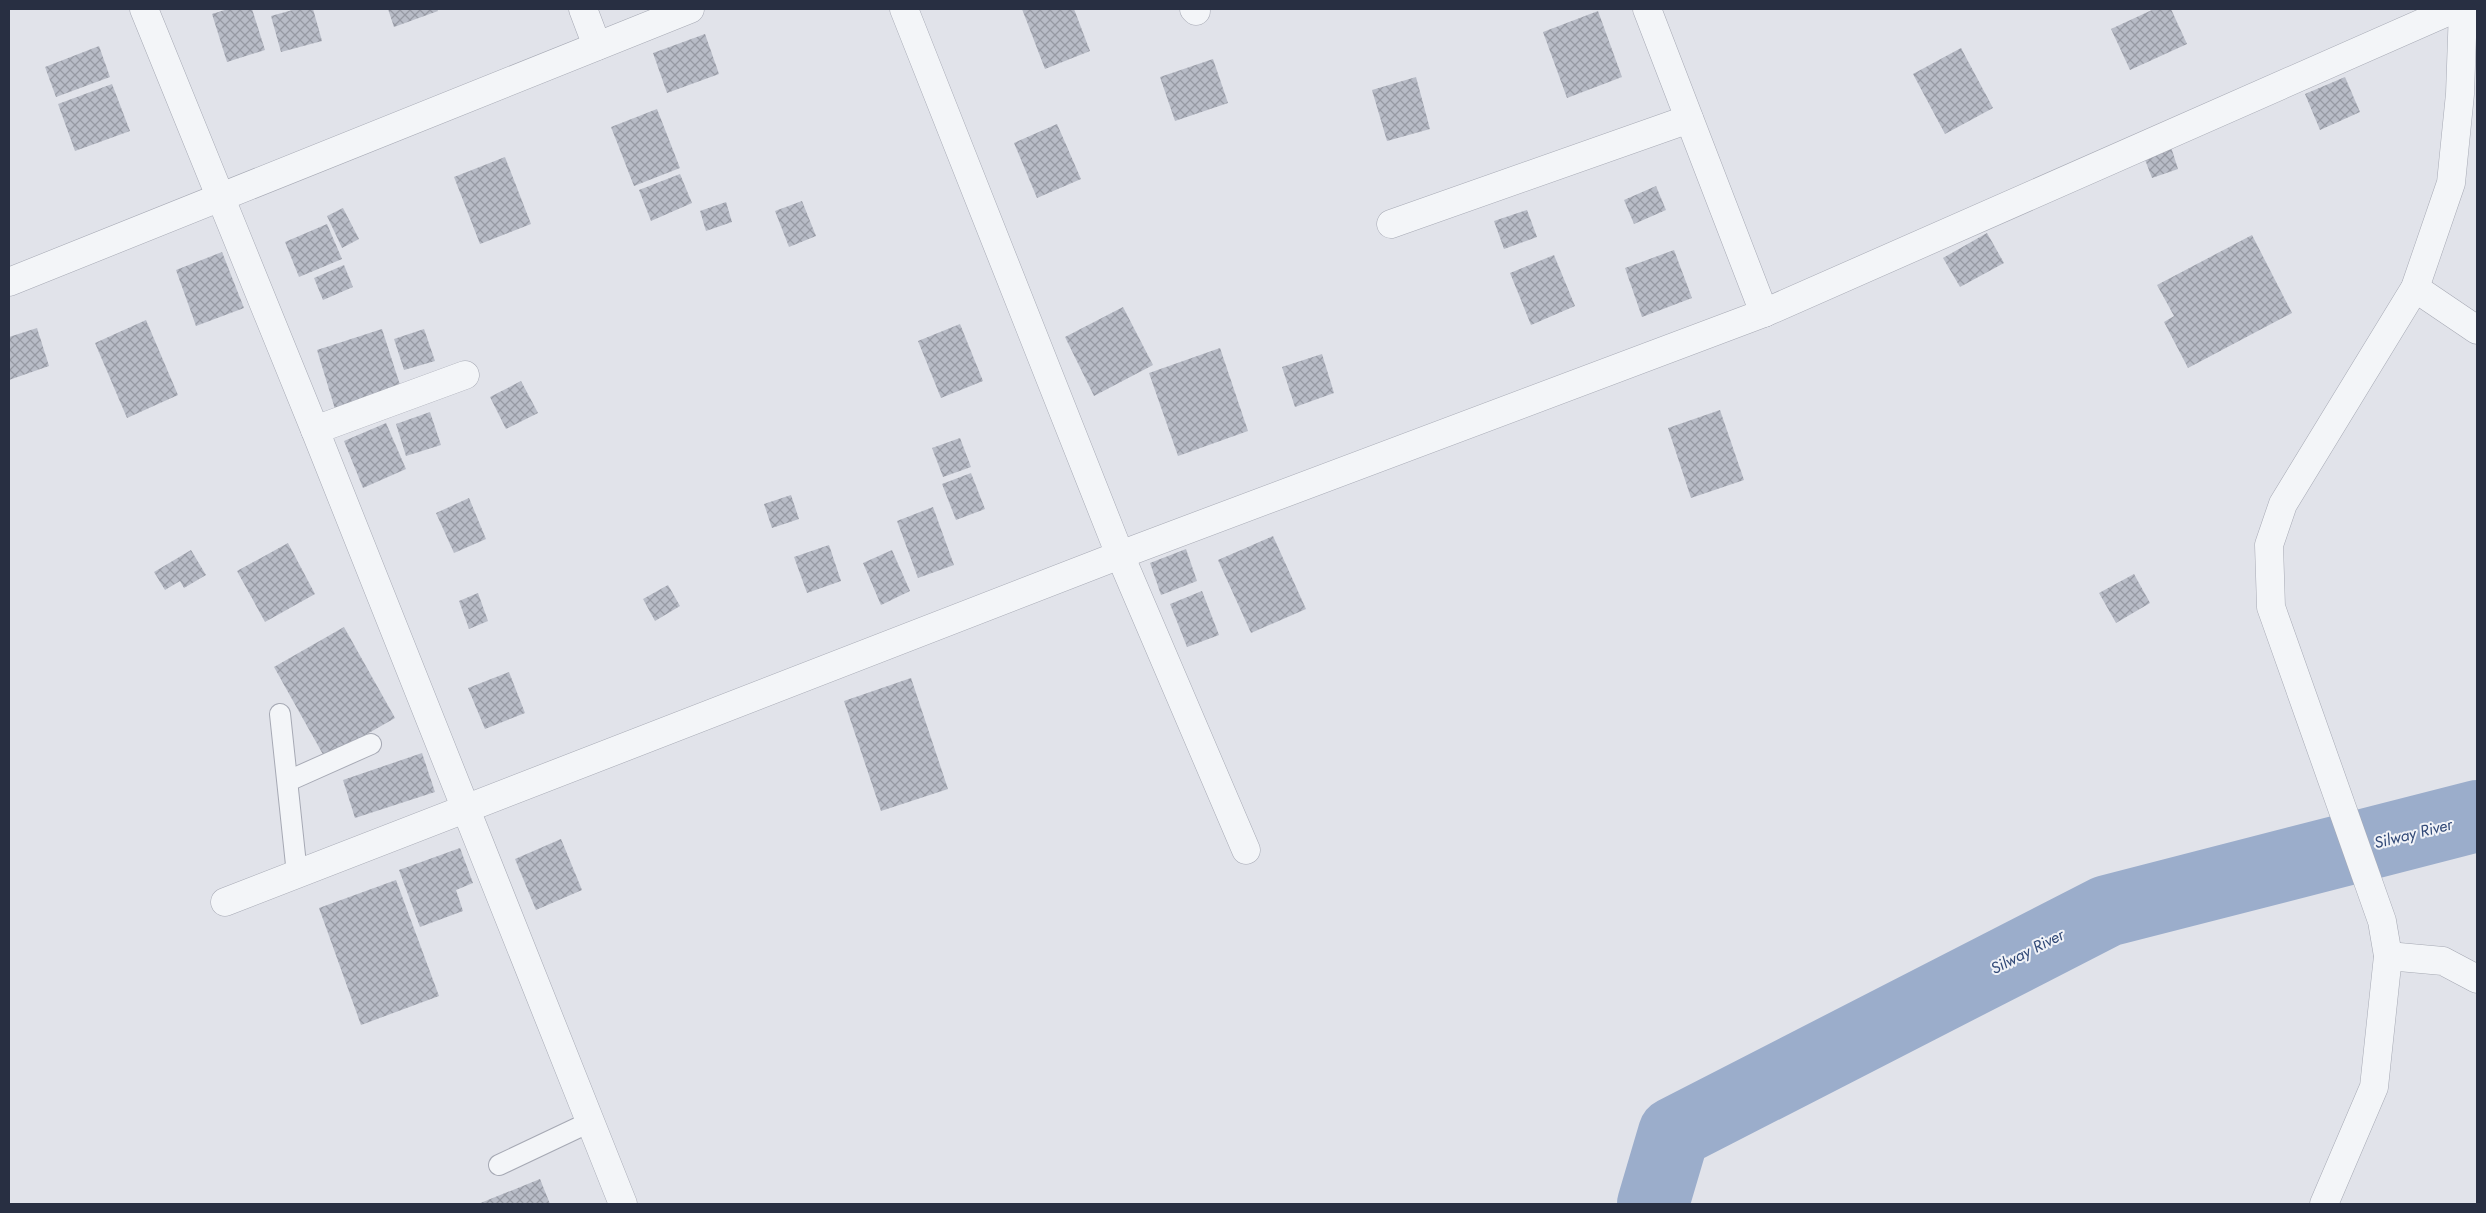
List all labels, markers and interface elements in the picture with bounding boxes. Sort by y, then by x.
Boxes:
water label: Silway River [2372,812,2456,854]
water label: Silway River [1986,922,2069,980]

